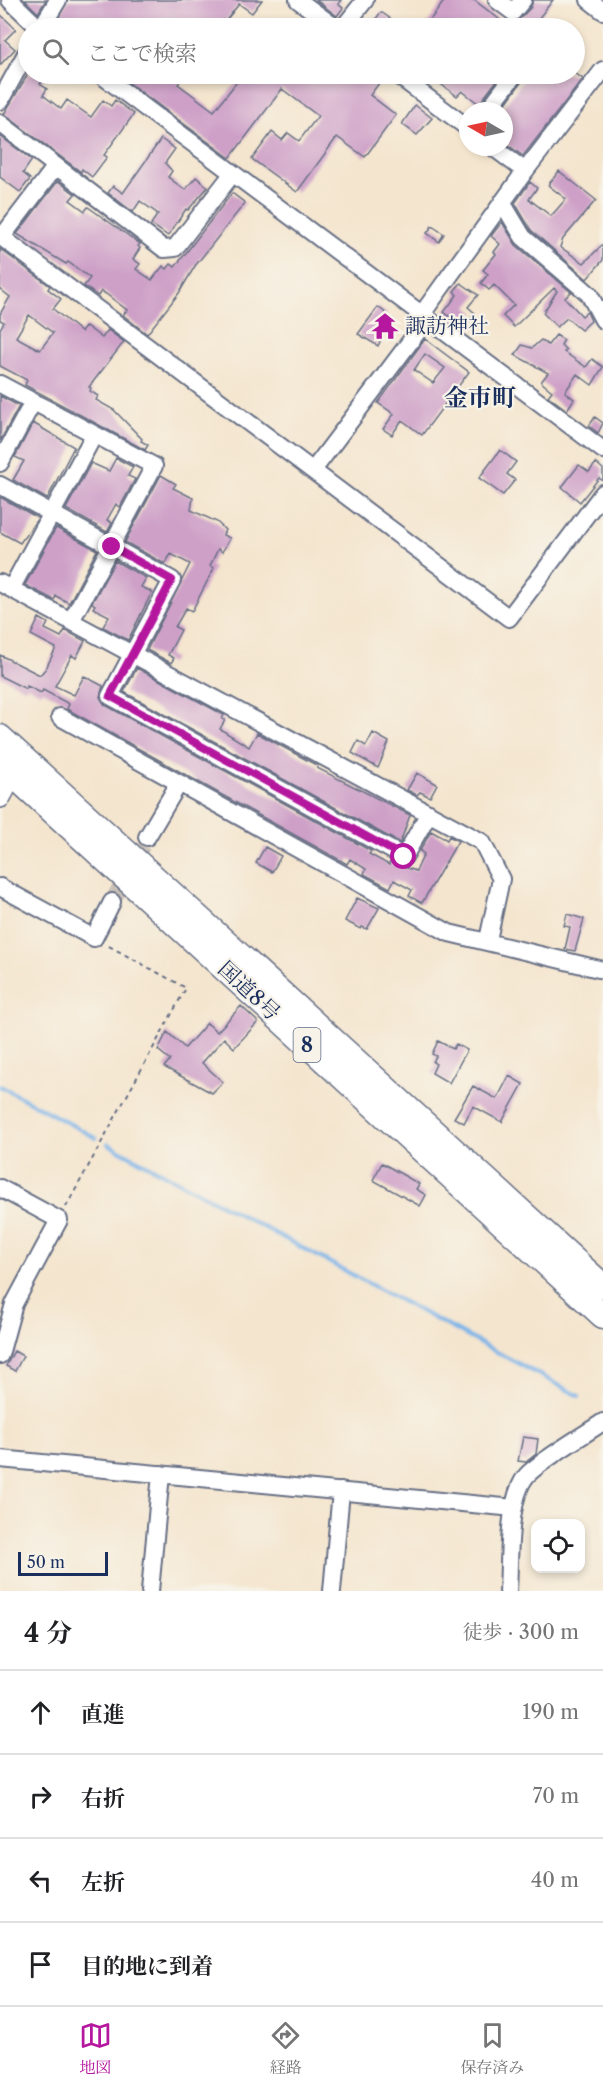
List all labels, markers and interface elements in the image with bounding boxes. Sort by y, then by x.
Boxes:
search box [18,18,585,84]
icon: search [39,35,72,68]
text: ここで検索 [87,40,197,67]
north arrow [459,102,513,156]
temple icon: 諏訪神社 [370,311,400,341]
place label: 諏訪神社 [405,313,489,338]
district label: 金市町 [444,383,516,412]
route end [98,533,124,559]
route start [390,843,416,869]
street label: 国道8号 [213,956,285,1026]
road number: 8 [294,1028,320,1062]
map controls [531,1519,585,1573]
button: locate [531,1519,585,1573]
scale bar [18,1549,108,1576]
text: 50 m [27,1552,65,1572]
text: 4 分 [24,1617,72,1649]
text: 徒歩 · 300 m [462,1620,579,1644]
icon: ahead [24,1696,57,1729]
text: 190 m [522,1700,579,1724]
text: 直進 [81,1701,125,1728]
icon: right [24,1780,57,1813]
text: 70 m [533,1784,579,1808]
text: 右折 [81,1785,125,1812]
icon: left [24,1864,57,1897]
text: 40 m [531,1868,579,1892]
text: 左折 [81,1869,125,1896]
icon: arrive [24,1948,57,1981]
text: 目的地に到着 [81,1953,213,1980]
tab: 地図 [79,2019,112,2078]
tab: 経路 [269,2019,302,2078]
tab: 保存済み [460,2019,524,2078]

